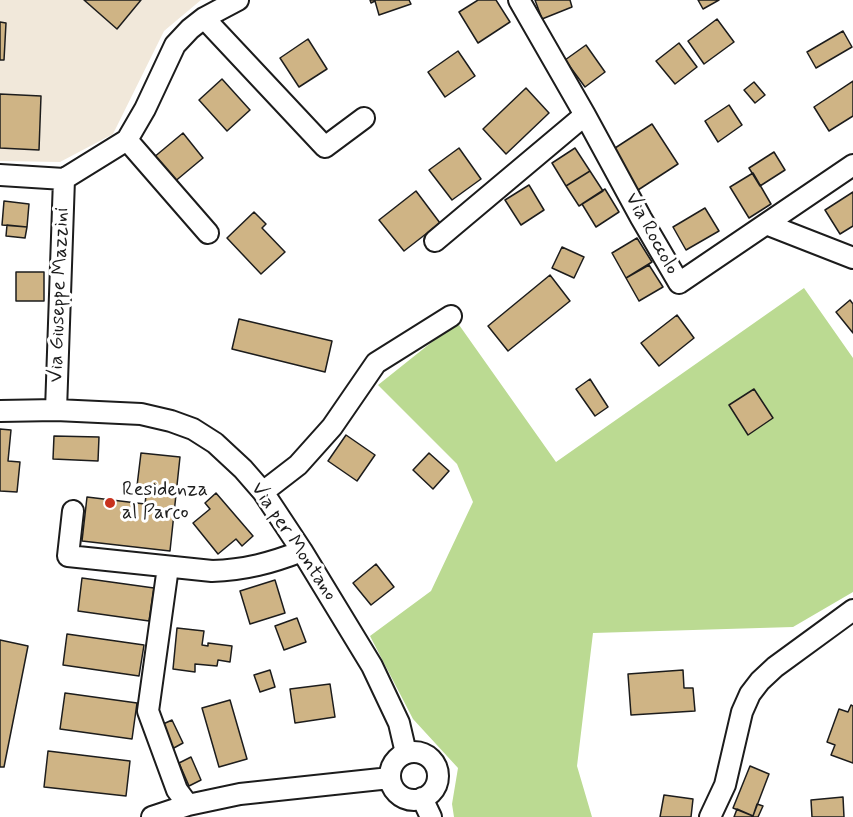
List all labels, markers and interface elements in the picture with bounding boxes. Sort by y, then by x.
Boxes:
street label: Via Roccolo [619,189,683,279]
street label: Via Giuseppe Mazzini [45,207,75,383]
street label: Via per Montano [245,478,341,606]
place label: Residenza al Parco [122,479,208,526]
marker: Residenza al Parco [103,496,117,510]

